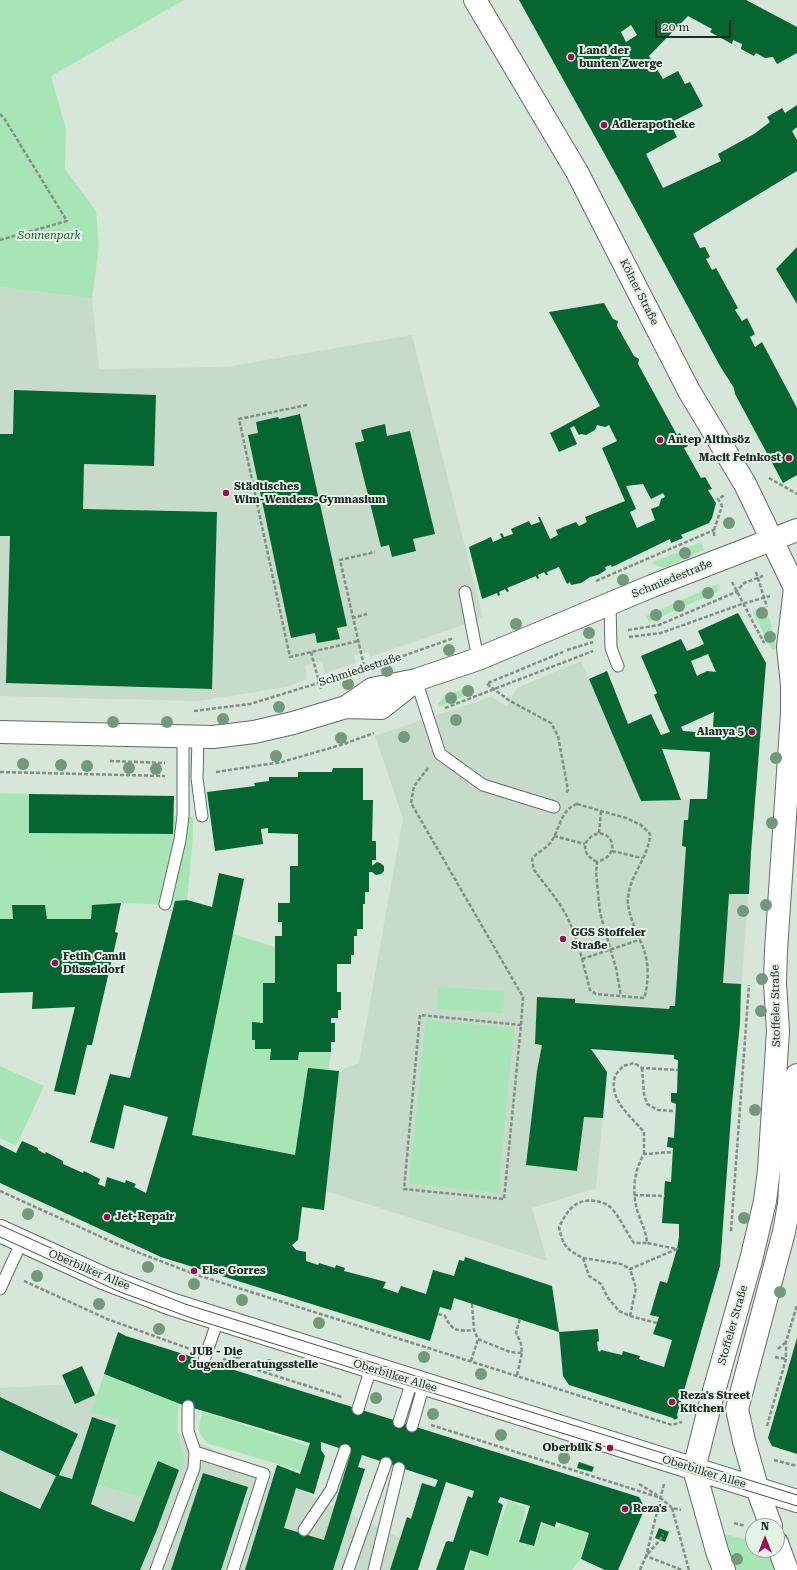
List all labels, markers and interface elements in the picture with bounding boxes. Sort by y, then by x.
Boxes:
scale bar [657,12,733,38]
text: 20 m [662,20,689,34]
place label: Land der bunten Zwerge [579,44,662,70]
marker: Land der bunten Zwerge [566,52,576,62]
place label: Adlerapotheke [612,118,695,132]
marker: Adlerapotheke [599,120,609,130]
park label: Sonnenpark [18,229,80,243]
street label: Kölner Straße [617,257,661,327]
place label: Antep Altinsöz [668,433,750,447]
marker: Antep Altinsöz [655,435,665,445]
place label: Macit Feinkost [699,451,781,465]
marker: Macit Feinkost [784,453,794,463]
place label: Städtisches Wim-Wenders-Gymnasium [234,480,386,506]
marker: Städtisches Wim-Wenders-Gymnasium [221,488,231,498]
street label: Schmiedestraße [630,557,714,601]
street label: Schmiedestraße [317,650,403,690]
place label: Alanya 5 [697,725,744,739]
marker: Alanya 5 [747,727,757,737]
place label: GGS Stoffeler Straße [571,926,646,952]
marker: GGS Stoffeler Straße [558,934,568,944]
place label: Fetih Camii Düsseldorf [63,950,126,976]
marker: Fetih Camii Düsseldorf [50,958,60,968]
street label: Stoffeler Straße [769,965,783,1047]
place label: Jet-Repair [115,1210,174,1224]
marker: Jet-Repair [102,1212,112,1222]
street label: Oberbilker Allee [46,1247,132,1293]
place label: Else Gorres [202,1264,266,1278]
marker: Else Gorres [189,1266,199,1276]
street label: Stoffeler Straße [715,1284,751,1366]
place label: JUB - Die Jugendberatungsstelle [190,1345,318,1371]
marker: JUB - Die Jugendberatungsstelle [177,1353,187,1363]
street label: Oberbilker Allee [351,1357,439,1395]
place label: Reza's Street Kitchen [680,1389,750,1415]
marker: Reza's Street Kitchen [667,1397,677,1407]
place label: Oberbilk S [542,1441,602,1455]
marker: Oberbilk S [605,1443,615,1453]
street label: Oberbilker Allee [660,1453,748,1491]
place label: Reza's [633,1502,667,1516]
marker: Reza's [620,1504,630,1514]
north arrow [745,1518,785,1558]
text: N [761,1520,769,1533]

